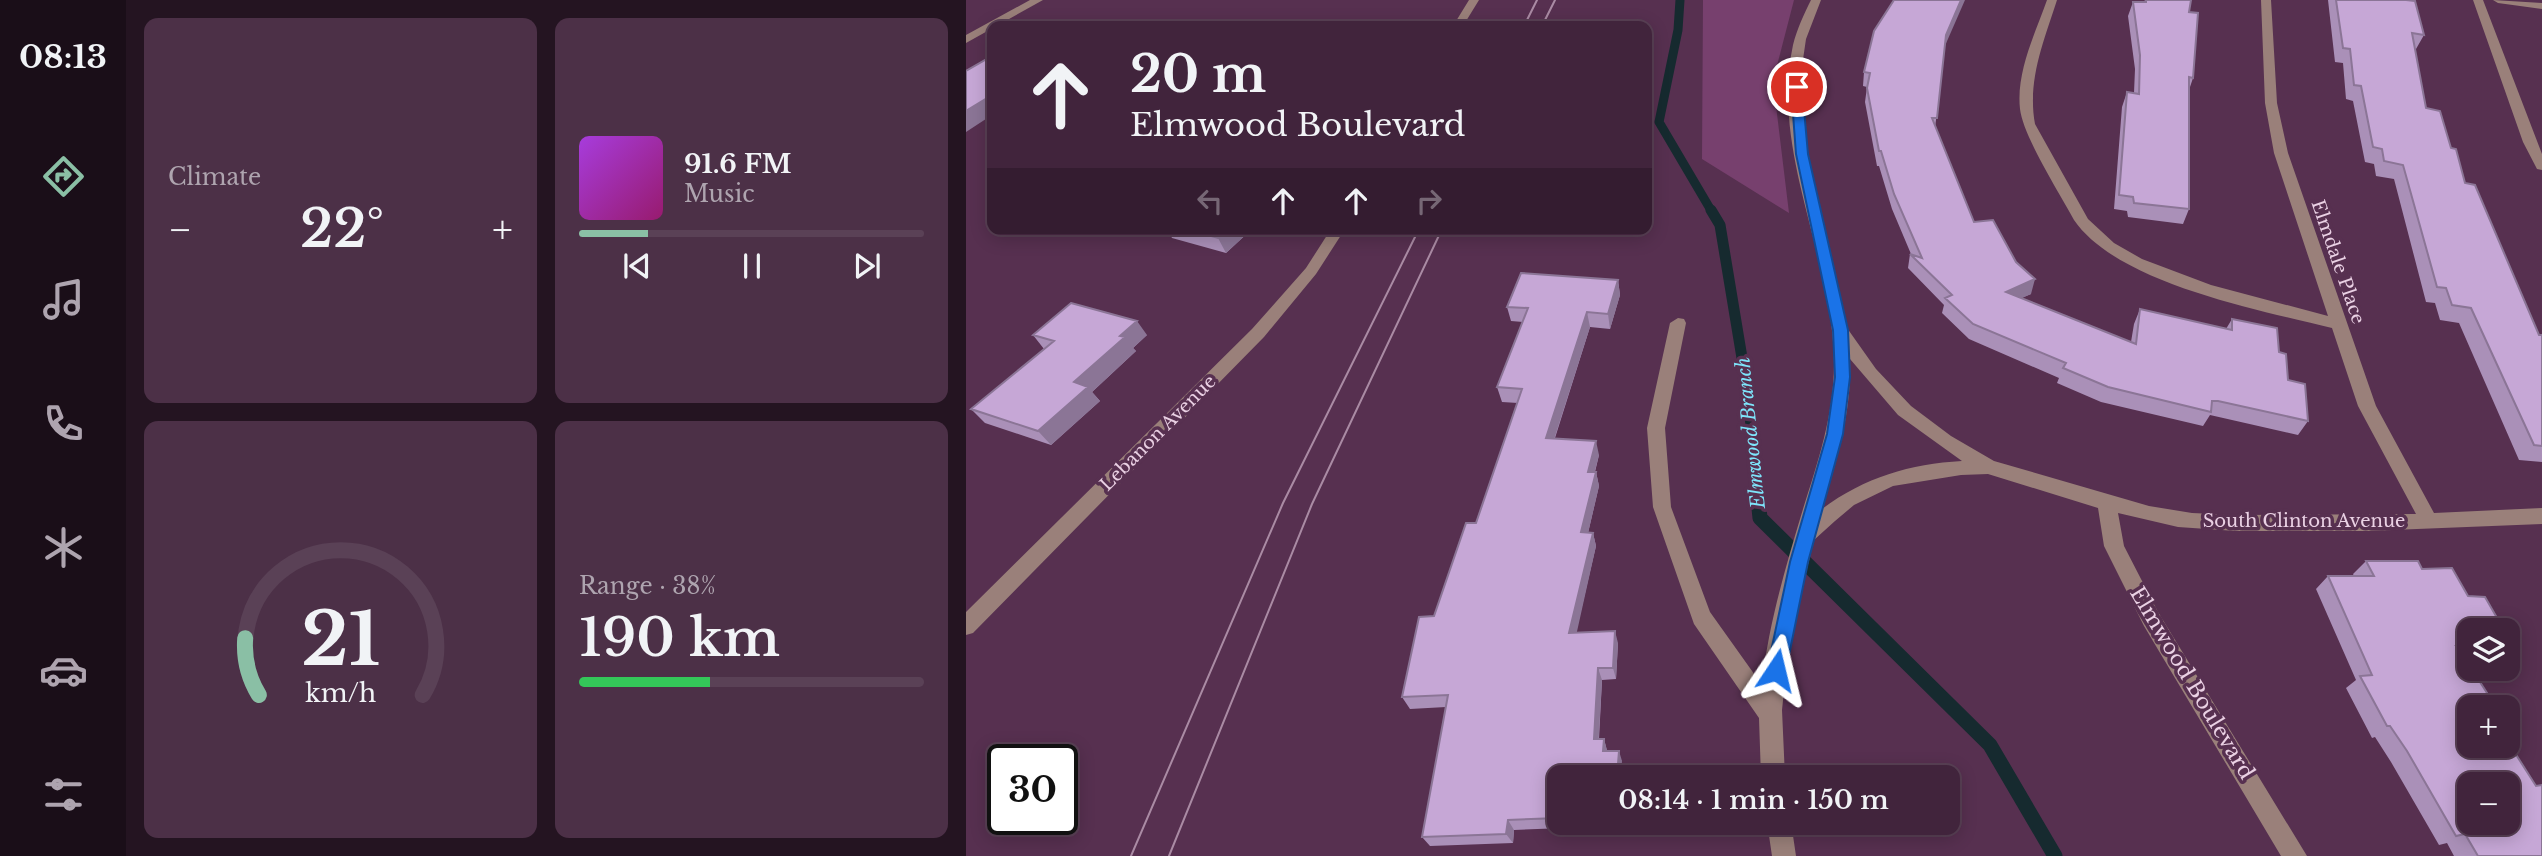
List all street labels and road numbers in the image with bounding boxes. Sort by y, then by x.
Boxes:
street label: Elmdale Place [2306,197,2370,327]
street label: Lebanon Avenue [1096,371,1220,495]
street label: South Clinton Avenue [2203,510,2405,532]
street label: Elmwood Boulevard [2124,582,2260,784]

